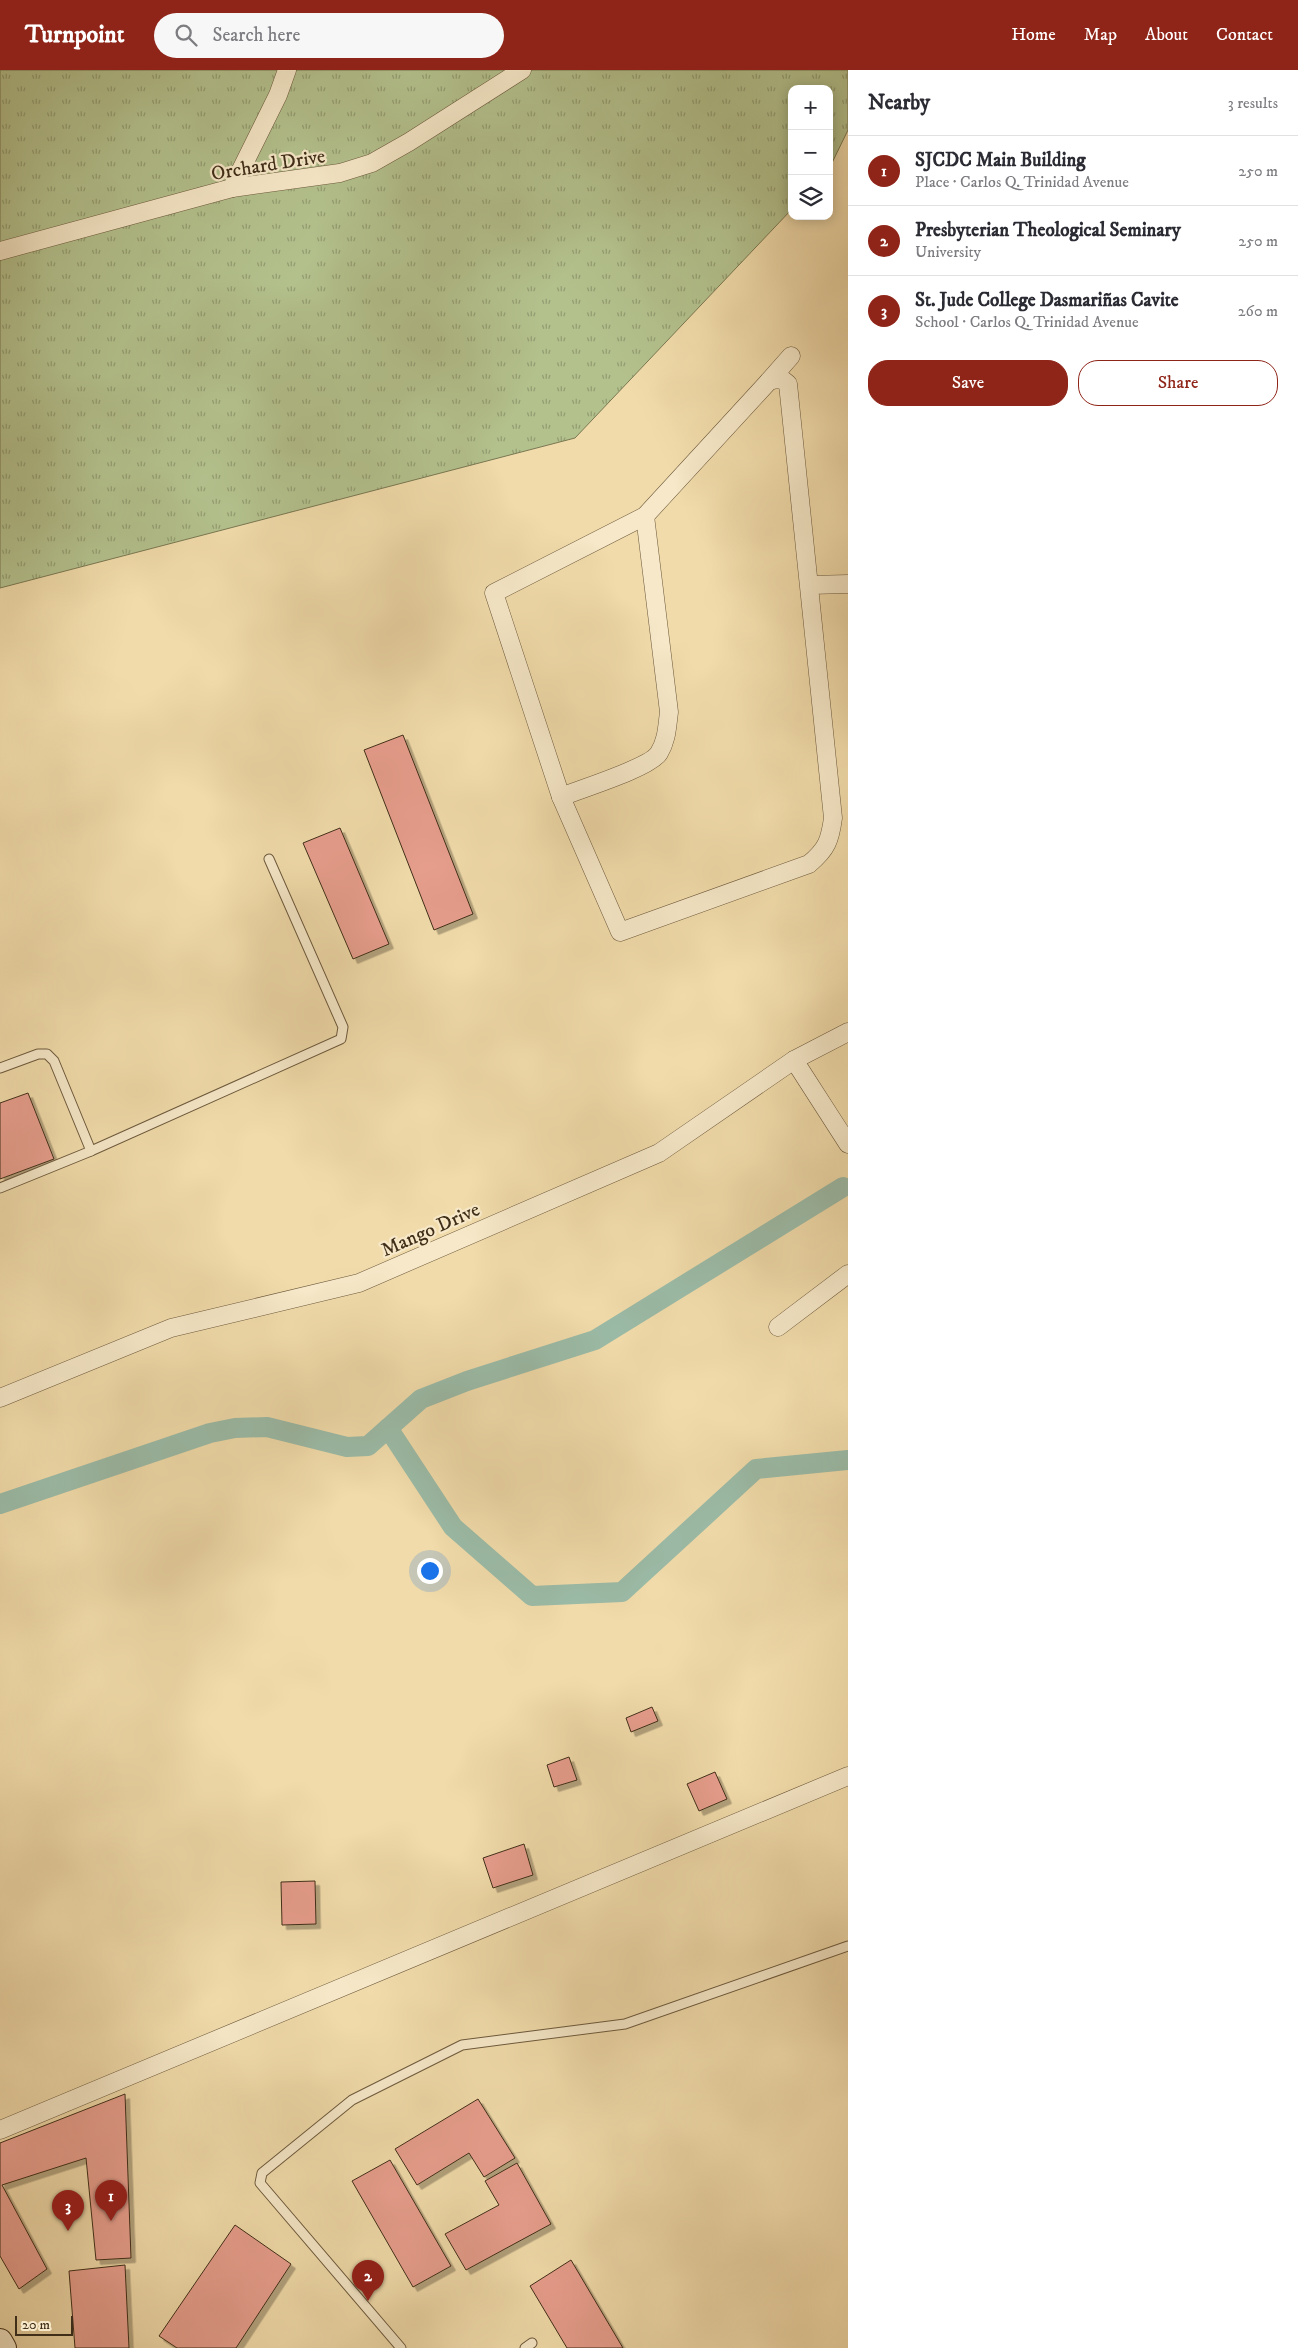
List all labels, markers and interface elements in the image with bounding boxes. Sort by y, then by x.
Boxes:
search box [154,13,504,58]
text: Turnpoint [25,20,124,50]
icon: search [172,21,200,49]
text: Search here [212,24,300,47]
text: Home [1011,24,1056,46]
text: Map [1084,24,1117,46]
text: About [1145,24,1188,46]
text: Contact [1216,24,1273,46]
map controls [788,85,833,220]
button: + [788,85,833,130]
text: Nearby [868,90,930,116]
text: 3 results [1228,93,1278,113]
button: − [788,130,833,175]
street label: Orchard Drive [209,144,327,187]
text: SJCDC Main Building [915,149,1086,172]
text: 1 [881,161,887,181]
text: 250 m [1238,161,1278,181]
text: Place · Carlos Q. Trinidad Avenue [915,172,1129,192]
button: layers [788,175,833,220]
text: Presbyterian Theological Seminary [915,219,1181,242]
text: 2 [880,231,888,251]
text: 250 m [1238,231,1278,251]
text: University [915,242,981,262]
text: St. Jude College Dasmariñas Cavite [915,289,1179,312]
text: 3 [881,301,887,321]
text: 260 m [1238,301,1278,321]
text: School · Carlos Q. Trinidad Avenue [915,312,1139,332]
button: Save [868,360,1068,406]
button: Share [1078,360,1278,406]
street label: Mango Drive [377,1197,484,1263]
your location [417,1558,443,1584]
pin: 1 [95,2180,127,2221]
pin: 3 [52,2190,84,2231]
pin: 2 [352,2260,384,2301]
scale bar [15,2313,72,2336]
text: 20 m [22,2316,50,2334]

